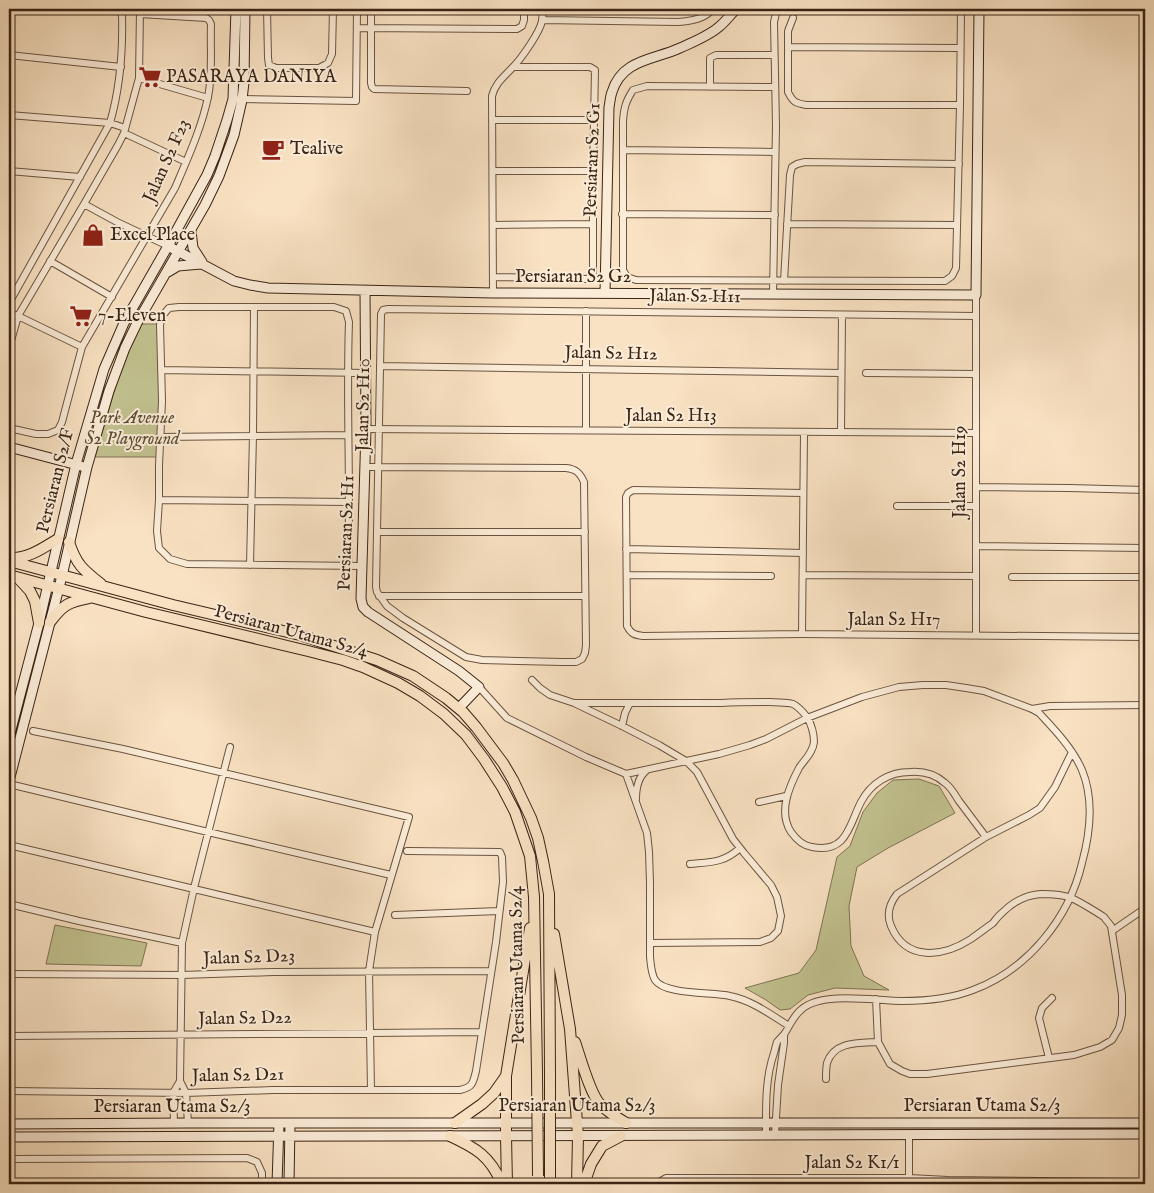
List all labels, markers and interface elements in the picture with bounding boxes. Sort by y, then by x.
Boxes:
supermarket icon: PASARAYA DANIYA [137,64,163,90]
place label: PASARAYA DANIYA [166,66,337,89]
street label: Persiaran S2 G1 [580,102,606,218]
street label: Jalan S2 F23 [138,116,196,208]
cafe icon: Tealive [260,136,286,162]
place label: Tealive [290,138,343,161]
shop icon: Excel Place [80,222,106,248]
place label: Excel Place [110,224,195,247]
street label: Persiaran S2 G2 [515,266,631,289]
street label: Jalan S2 H11 [647,285,741,309]
supermarket icon: 7-Eleven [68,303,94,329]
place label: 7-Eleven [98,305,167,328]
street label: Jalan S2 H12 [562,342,658,366]
street label: Jalan S2 H10 [352,358,376,454]
street label: Jalan S2 H13 [623,405,717,428]
park label: Park Avenue S2 Playground [84,407,181,451]
street label: Persiaran S2/F [32,426,80,536]
street label: Jalan S2 H19 [949,426,972,520]
street label: Persiaran S2 H1 [333,475,361,591]
street label: Persiaran Utama S2/4 [212,600,371,664]
street label: Jalan S2 H17 [845,609,941,632]
street label: Persiaran Utama S2/4 [505,886,531,1044]
street label: Jalan S2 D23 [201,945,295,971]
street label: Jalan S2 D22 [196,1007,292,1031]
street label: Jalan S2 D21 [190,1064,284,1088]
street label: Persiaran Utama S2/3 [499,1095,655,1118]
street label: Persiaran Utama S2/3 [904,1095,1060,1118]
street label: Persiaran Utama S2/3 [94,1096,250,1119]
street label: Jalan S2 K1/1 [802,1152,900,1175]

